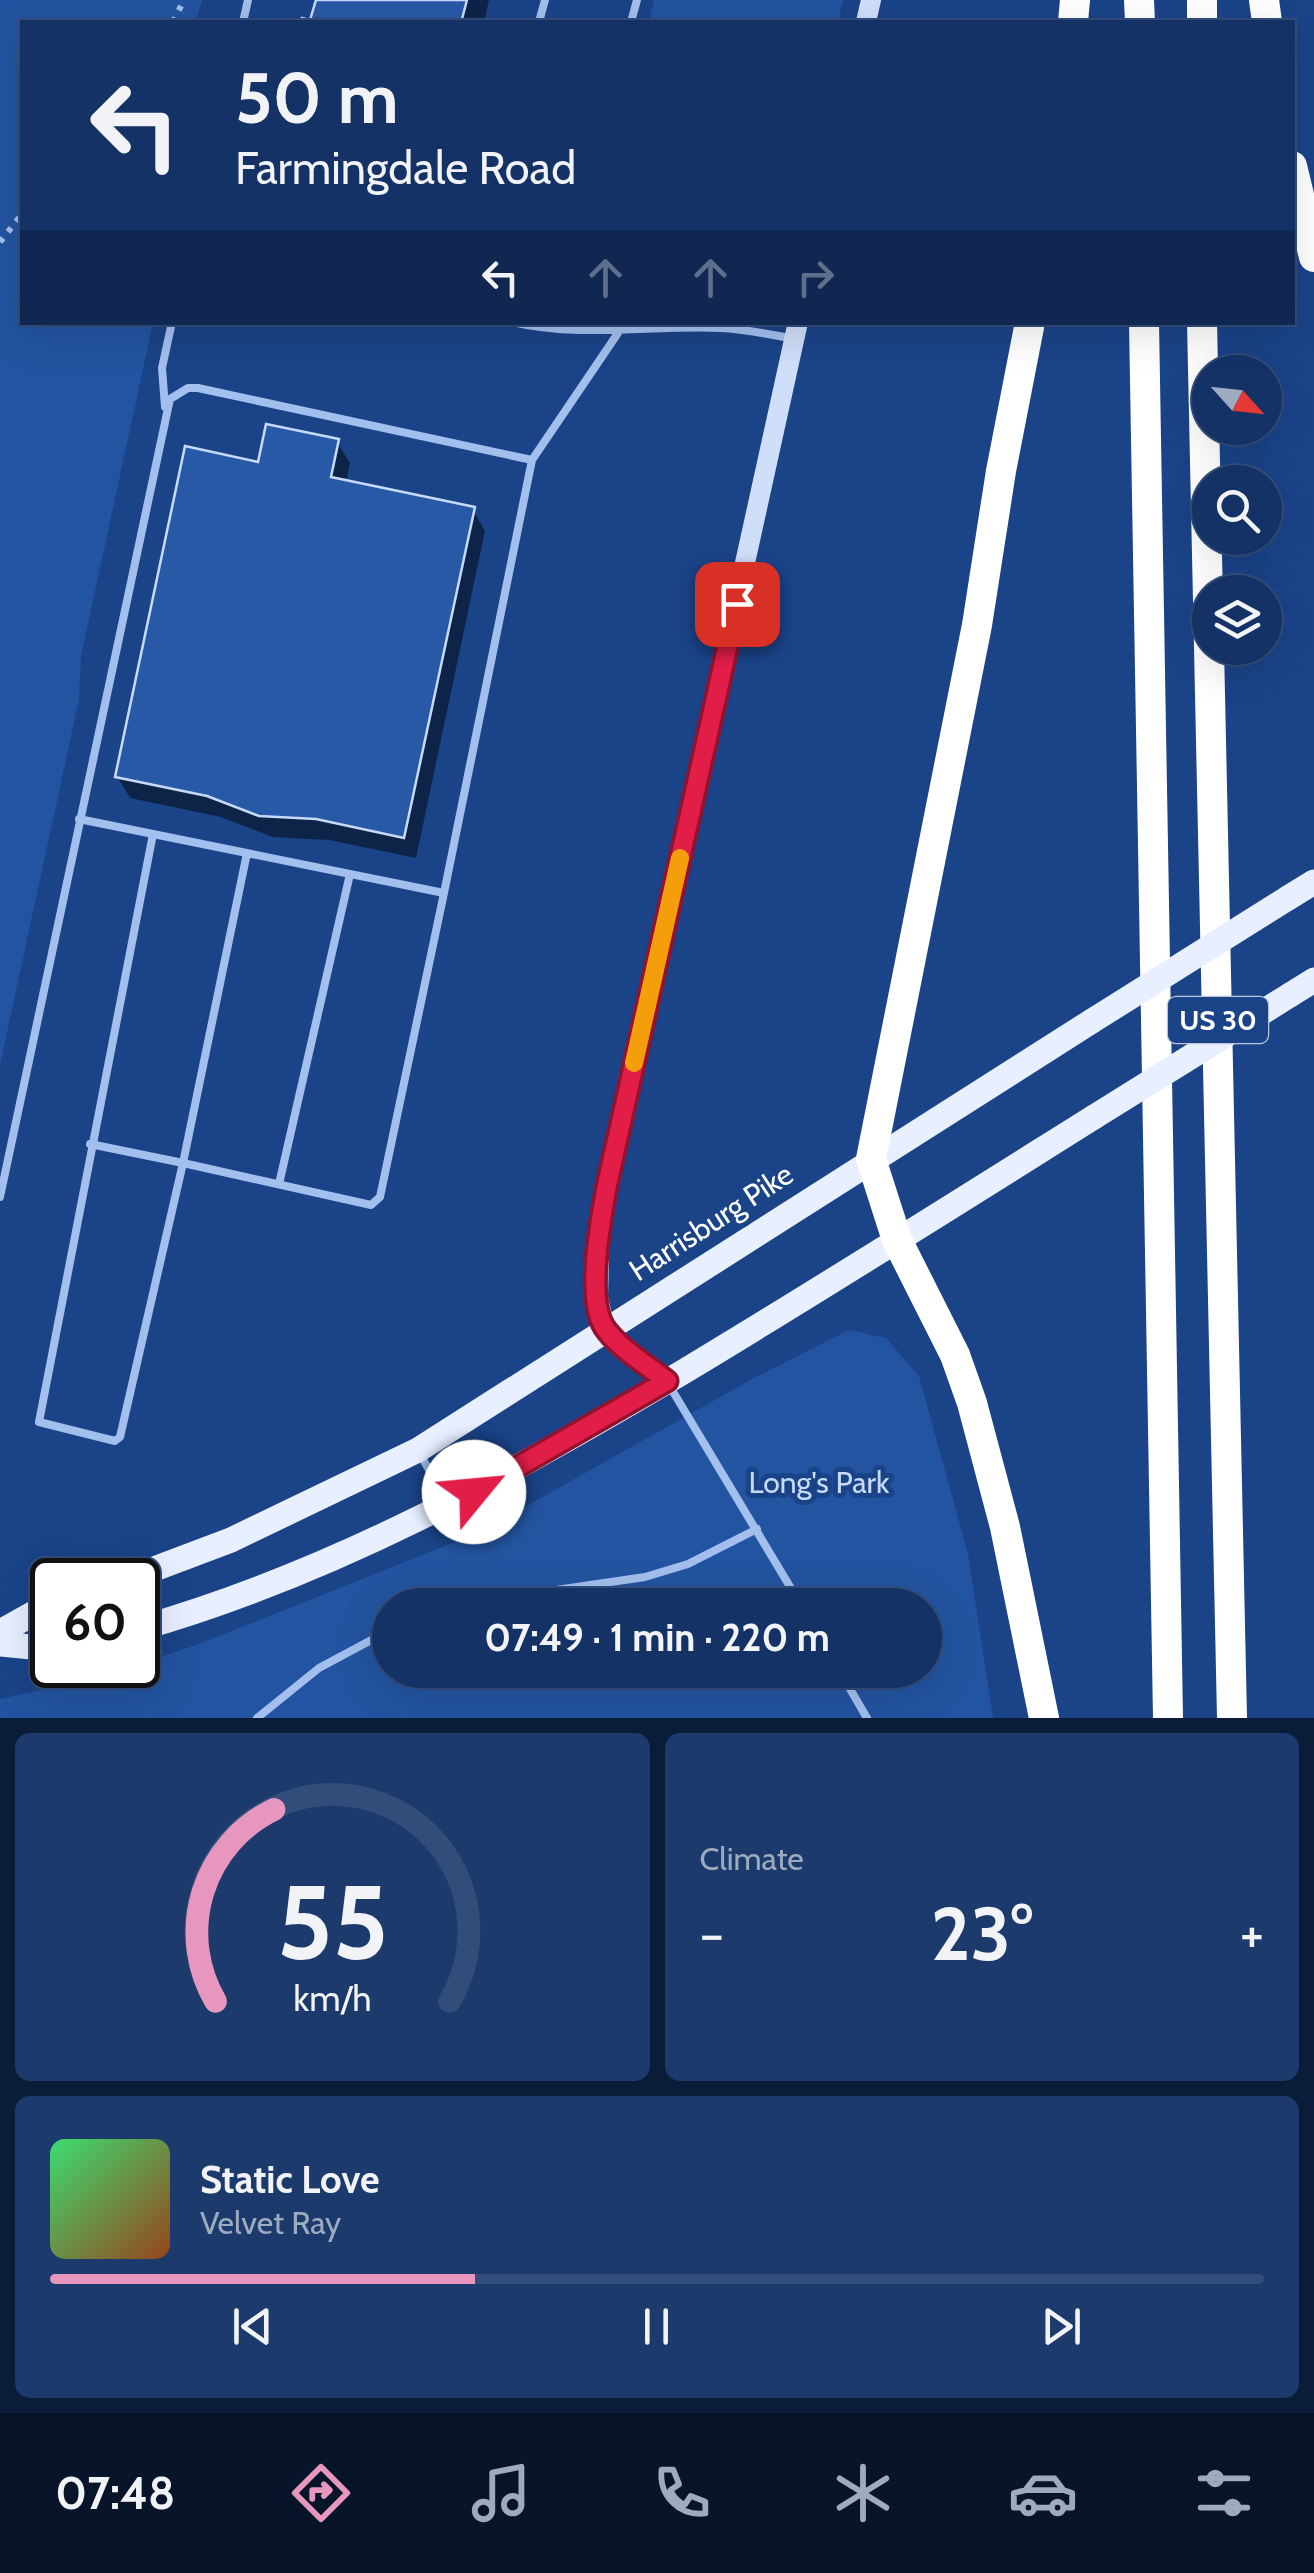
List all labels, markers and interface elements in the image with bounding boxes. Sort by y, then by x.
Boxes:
text: 50 m [235,55,399,141]
icon: left [70,60,200,190]
text: Farmingdale Road [235,141,576,195]
icon: left [473,250,528,305]
icon: ahead [578,250,633,305]
icon: ahead [683,250,738,305]
icon: right [788,250,843,305]
north arrow [1192,355,1282,445]
map controls [1192,355,1282,665]
button: search [1192,465,1282,555]
pin [695,562,780,647]
button: layers [1192,575,1282,665]
icon: arrive [710,577,765,632]
road number: US 30 [1168,997,1268,1043]
street label: Harrisburg Pike [622,1155,800,1289]
position arrow [422,1440,526,1544]
park label: Long's Park [749,1464,890,1501]
speed limit sign: 60 [30,1558,160,1688]
text: 07:49 · 1 min · 220 m [484,1614,830,1661]
text: Climate [700,1839,804,1878]
text: 55 [276,1859,388,1985]
text: 23° [931,1888,1033,1979]
text: − [700,1900,724,1967]
text: + [1240,1900,1264,1967]
text: km/h [293,1977,371,2020]
text: Static Love [200,2156,379,2203]
text: Velvet Ray [200,2203,341,2242]
icon: previous [225,2299,280,2354]
icon: pause [629,2299,684,2354]
icon: next [1034,2299,1089,2354]
icon: directions [286,2458,356,2528]
icon: music [466,2458,536,2528]
icon: phone [647,2458,717,2528]
icon: climate [828,2458,898,2528]
icon: car [1008,2458,1078,2528]
icon: filters [1189,2458,1259,2528]
text: 07:48 [55,2466,175,2520]

